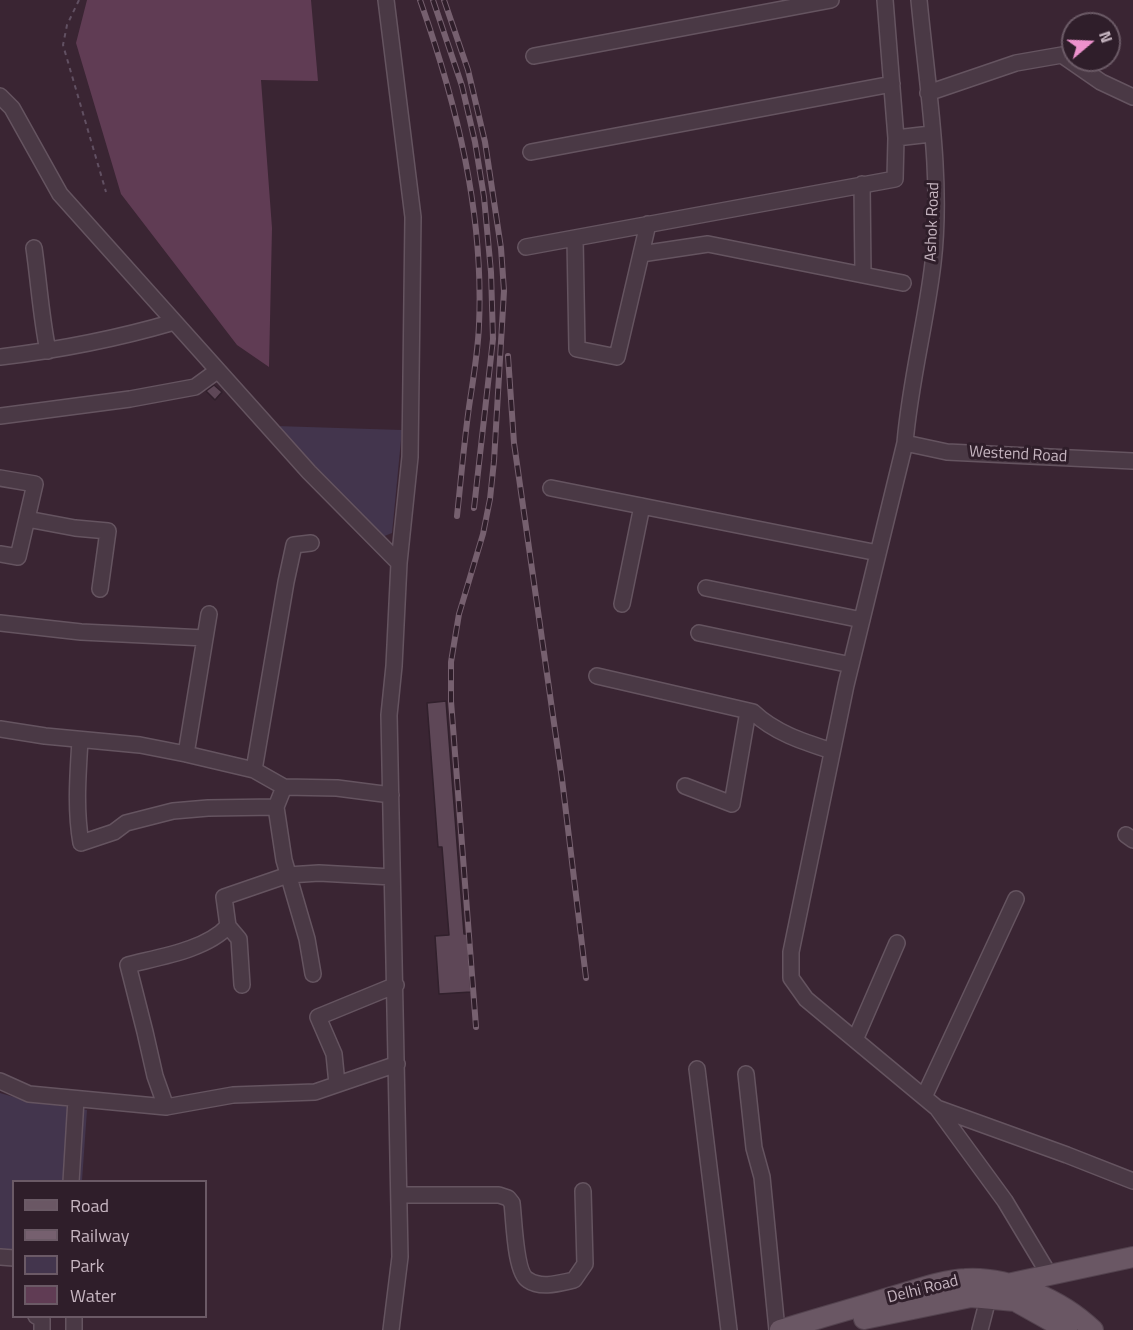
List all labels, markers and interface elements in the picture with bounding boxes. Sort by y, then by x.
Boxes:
north arrow [1061,12,1121,72]
text: N [1093,28,1119,46]
street label: Ashok Road [922,182,944,262]
street label: Westend Road [968,443,1068,467]
legend [12,1180,207,1318]
text: Road [70,1192,109,1219]
text: Railway [70,1222,129,1249]
text: Park [70,1252,104,1279]
street label: Delhi Road [886,1272,960,1308]
text: Water [70,1282,116,1309]

